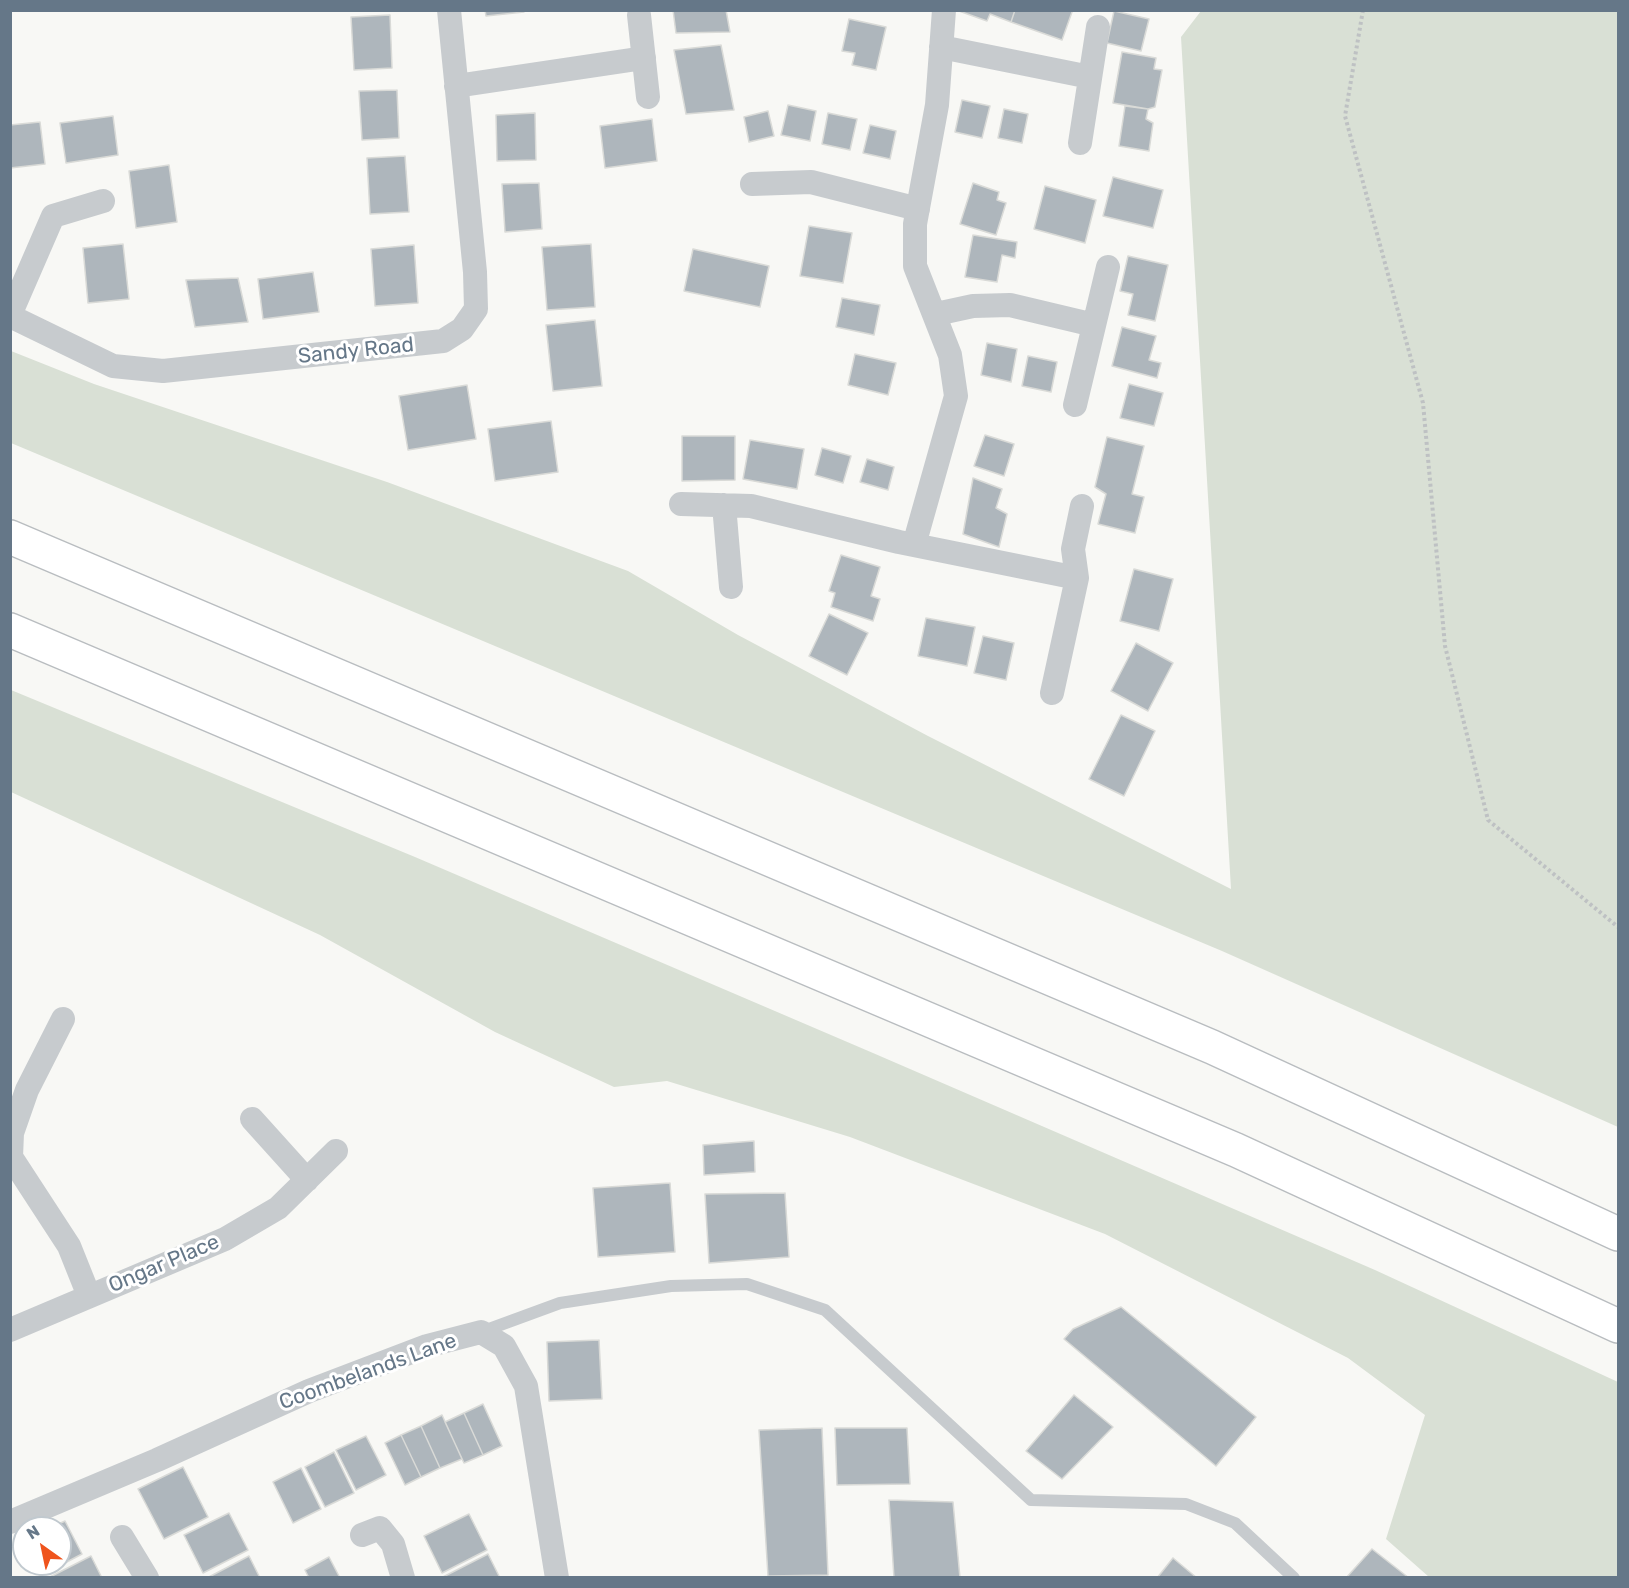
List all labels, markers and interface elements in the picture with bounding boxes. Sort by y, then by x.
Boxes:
street label: Sandy Road [297,332,415,370]
street label: Ongar Place [105,1229,223,1299]
street label: Coombelands Lane [276,1328,460,1416]
north arrow [12,1516,72,1576]
text: N [23,1521,43,1543]

